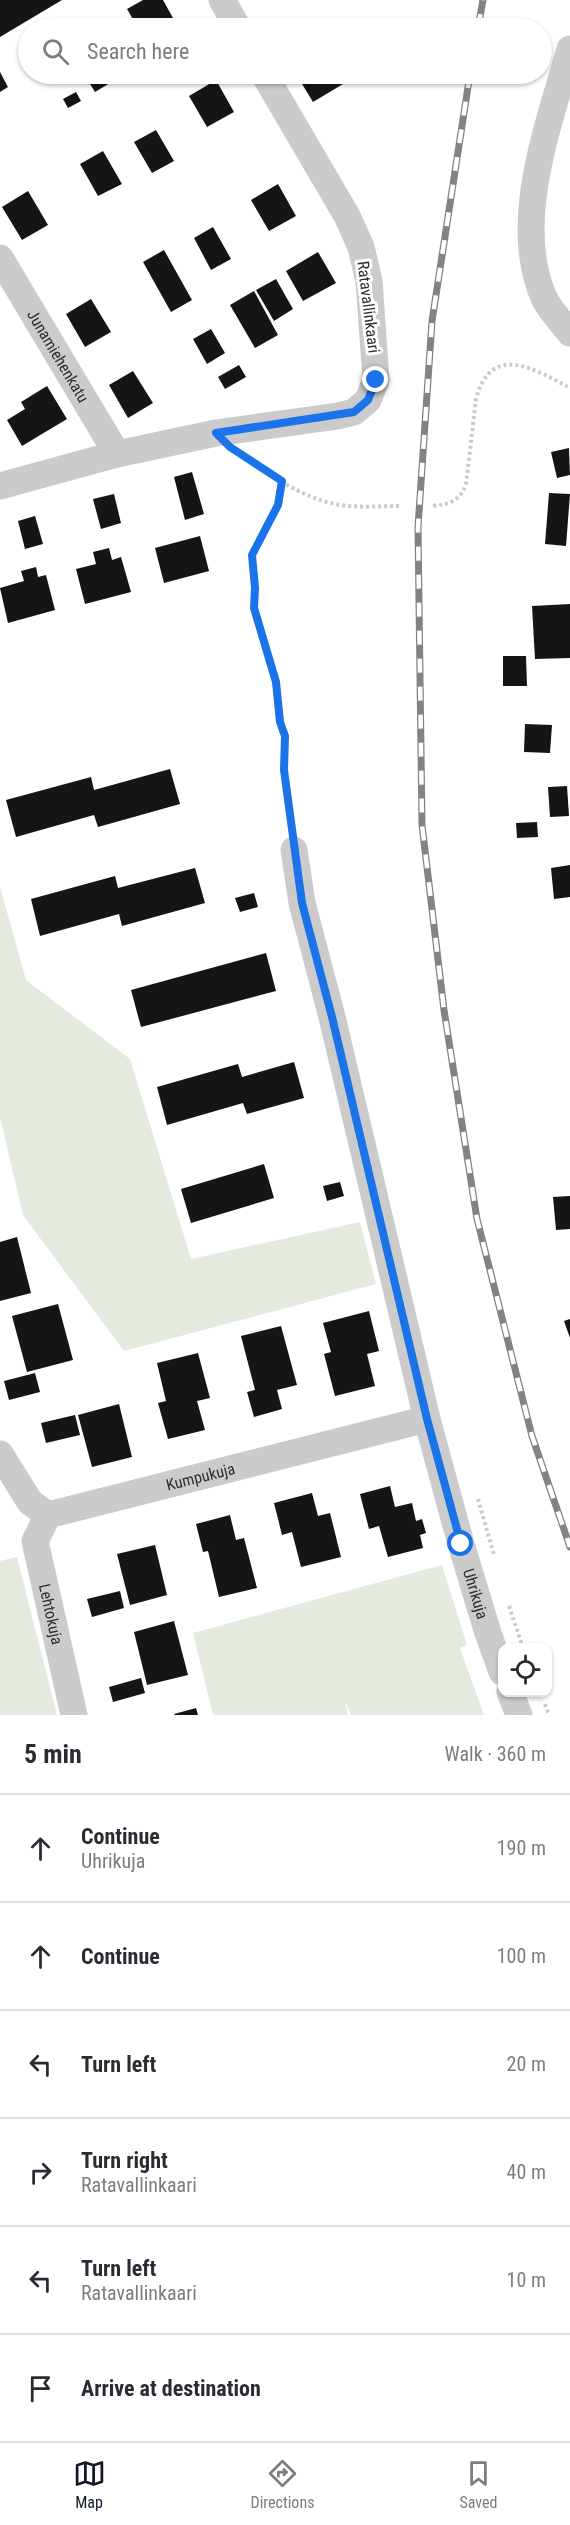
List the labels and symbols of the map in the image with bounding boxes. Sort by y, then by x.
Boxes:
street label: Ratavallinkaari [353,260,384,354]
street label: Junamiehenkatu [23,306,93,406]
route end [362,366,388,392]
street label: Kumpukuja [164,1459,237,1495]
route start [447,1530,473,1556]
street label: Uhrikuja [459,1566,492,1621]
street label: Lehtokuja [35,1582,67,1646]

